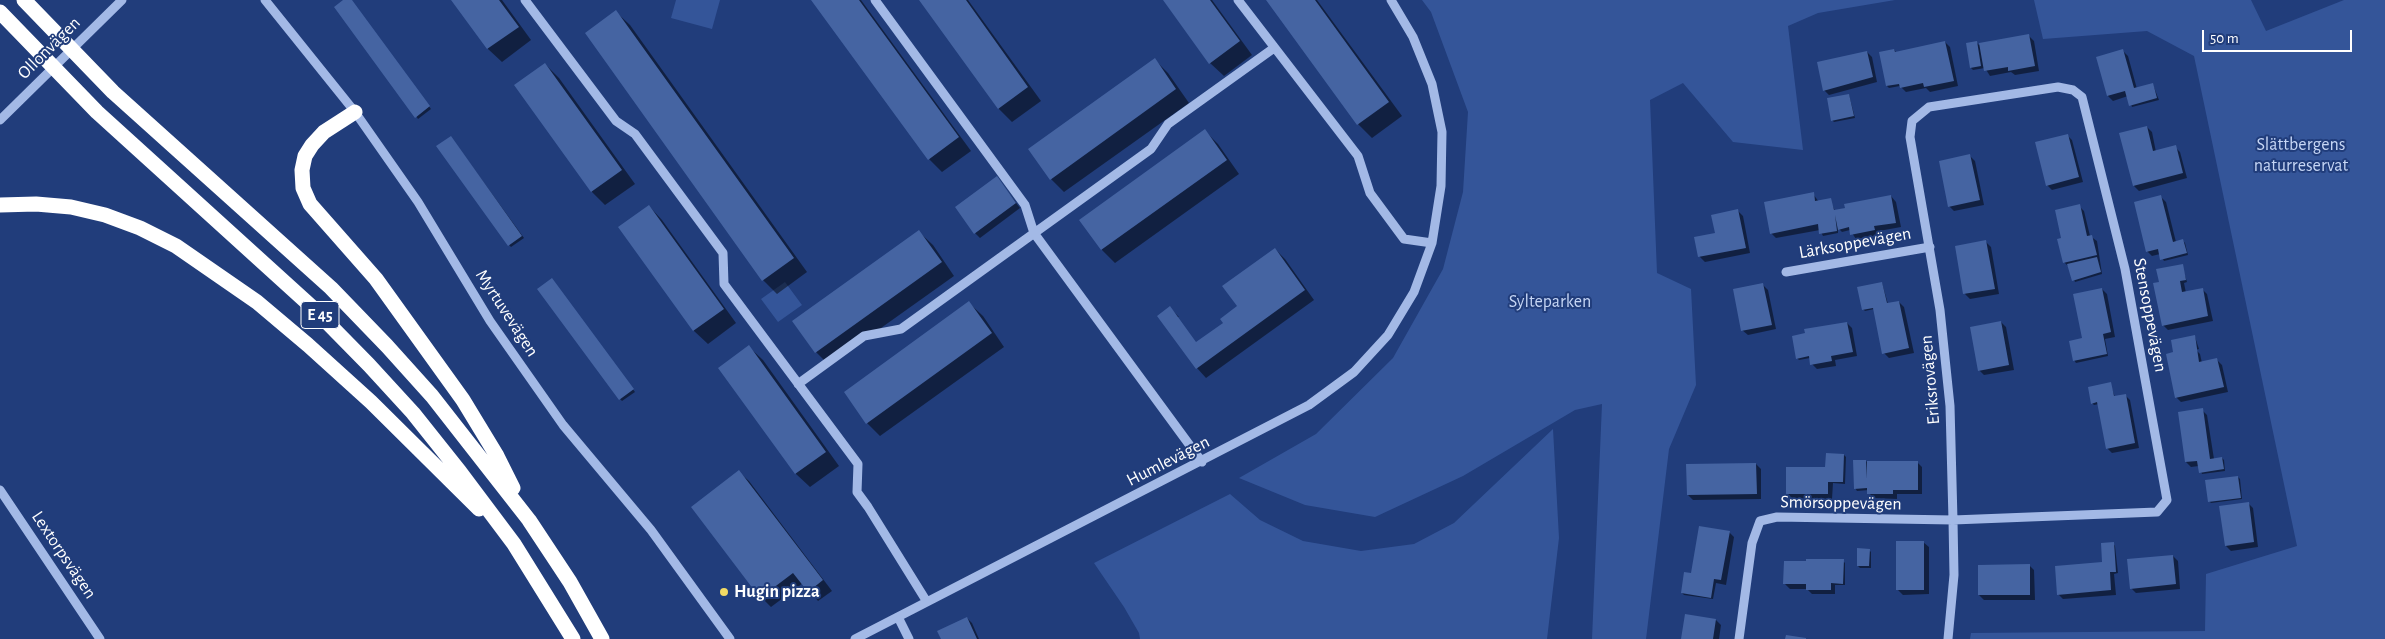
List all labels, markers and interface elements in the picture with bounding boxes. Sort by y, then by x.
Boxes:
street label: Ollonvägen [13,12,85,84]
scale bar [2205,20,2355,52]
text: 50 m [2210,31,2239,46]
park label: Slättbergens naturreservat [2254,134,2348,176]
street label: Lärksoppevägen [1797,222,1913,264]
street label: Stensoppevägen [2128,256,2172,374]
street label: Myrtuvevägen [471,265,543,361]
park label: Sylteparken [1509,291,1591,313]
road number: E 45 [301,302,339,328]
street label: Eriksrovägen [1915,334,1945,426]
street label: Humlevägen [1123,431,1213,491]
street label: Smörsoppevägen [1780,491,1902,515]
street label: Lextorpsvägen [27,507,101,603]
place label: Hugin pizza [734,581,820,603]
marker: Hugin pizza [718,586,730,598]

